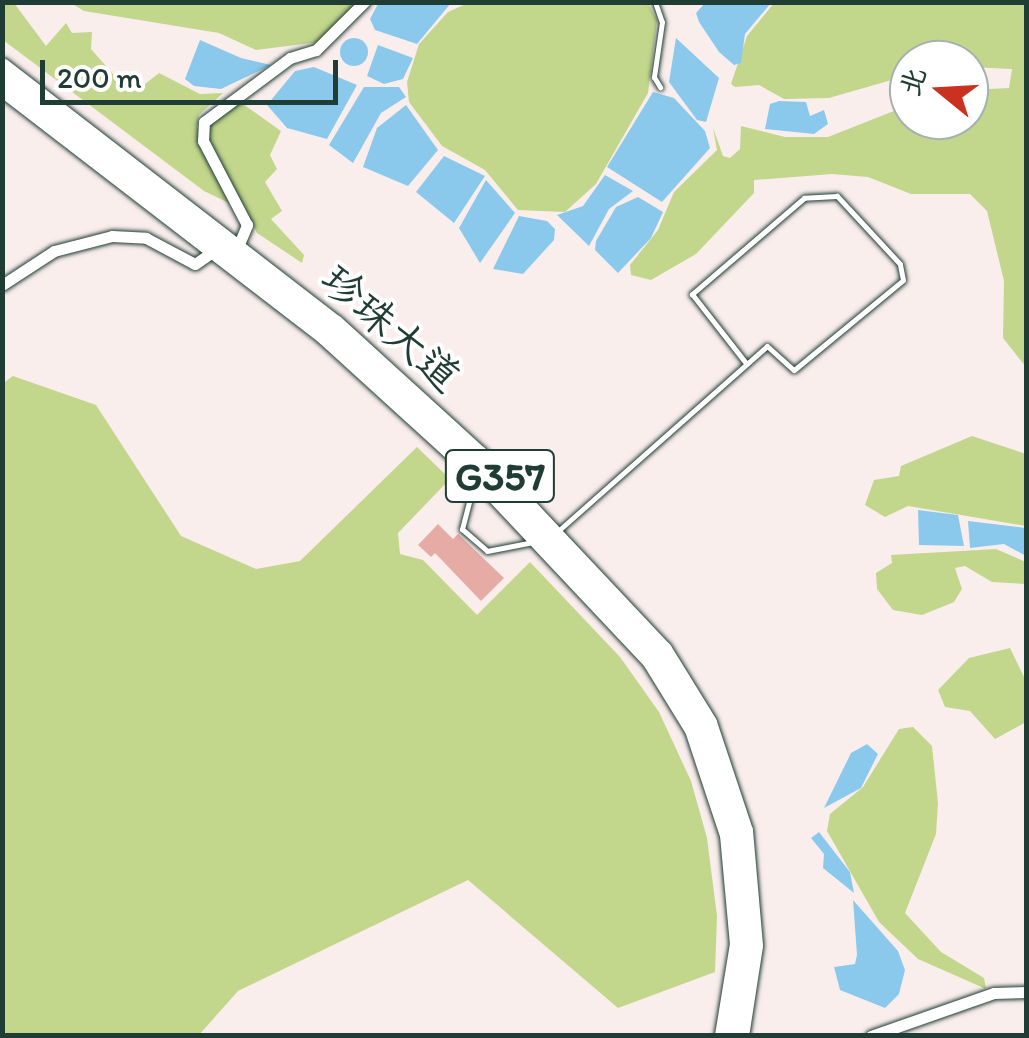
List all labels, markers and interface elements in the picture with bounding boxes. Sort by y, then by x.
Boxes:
scale bar [45,40,342,102]
north arrow [889,40,989,140]
text: 200 m [57,59,142,96]
text: 北 [892,63,933,100]
street label: 珍珠大道 [311,254,471,402]
road number: G357 [442,441,558,511]

